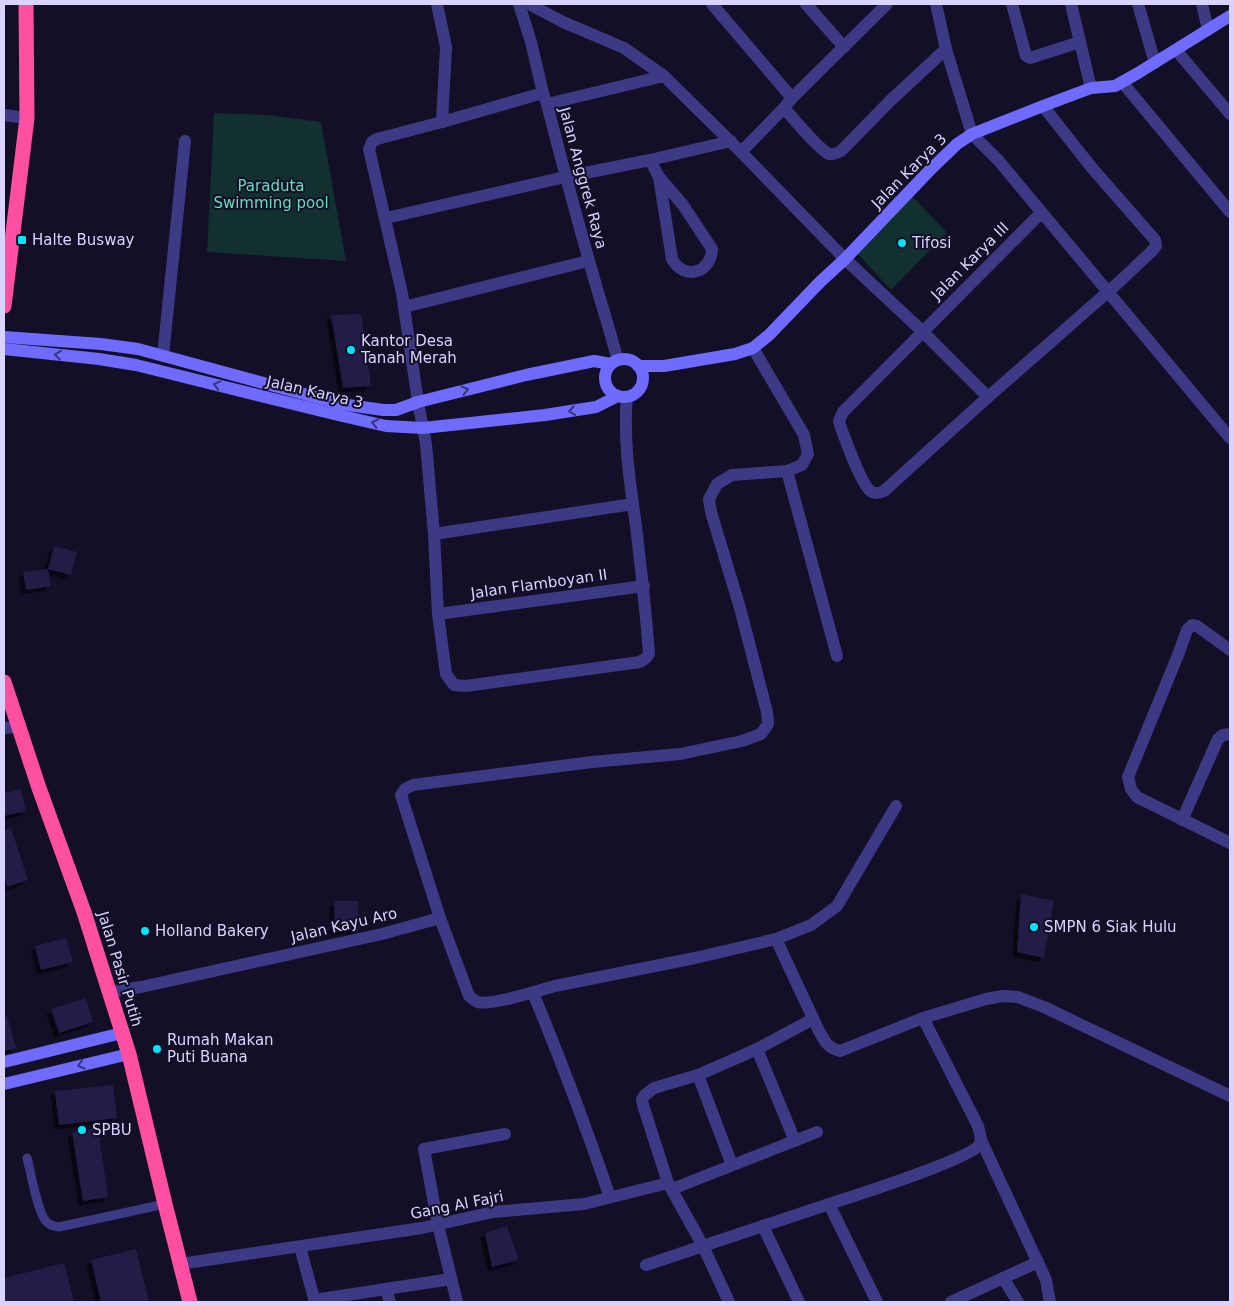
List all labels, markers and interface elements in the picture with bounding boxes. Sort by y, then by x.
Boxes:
street label: Jalan Anggrek Raya [555,104,611,251]
street label: Jalan Karya 3 [867,130,950,213]
park label: Paraduta Swimming pool [213,177,329,212]
street label: Jalan Karya III [927,218,1013,304]
place label: Halte Busway [32,231,135,249]
marker: Halte Busway [16,234,28,246]
place label: Tifosi [911,234,951,252]
marker: Tifosi [896,237,908,249]
place label: Kantor Desa Tanah Merah [360,332,457,367]
marker: Kantor Desa Tanah Merah [345,344,357,356]
one-way arrow [53,350,61,361]
street label: Jalan Karya 3 [264,372,365,412]
one-way arrow [213,380,222,391]
one-way arrow [460,385,469,396]
one-way arrow [568,405,576,415]
one-way arrow [371,419,379,429]
street label: Jalan Flamboyan II [469,566,608,603]
street label: Jalan Kayu Aro [288,904,399,946]
street label: Jalan Pasir Putih [94,908,146,1029]
place label: SMPN 6 Siak Hulu [1044,918,1177,936]
marker: SMPN 6 Siak Hulu [1028,921,1040,933]
place label: Holland Bakery [155,922,269,940]
marker: Holland Bakery [139,925,151,937]
place label: Rumah Makan Puti Buana [167,1031,274,1066]
marker: Rumah Makan Puti Buana [151,1043,163,1055]
one-way arrow [77,1059,86,1070]
place label: SPBU [92,1121,132,1139]
marker: SPBU [76,1124,88,1136]
street label: Gang Al Fajri [409,1187,505,1223]

